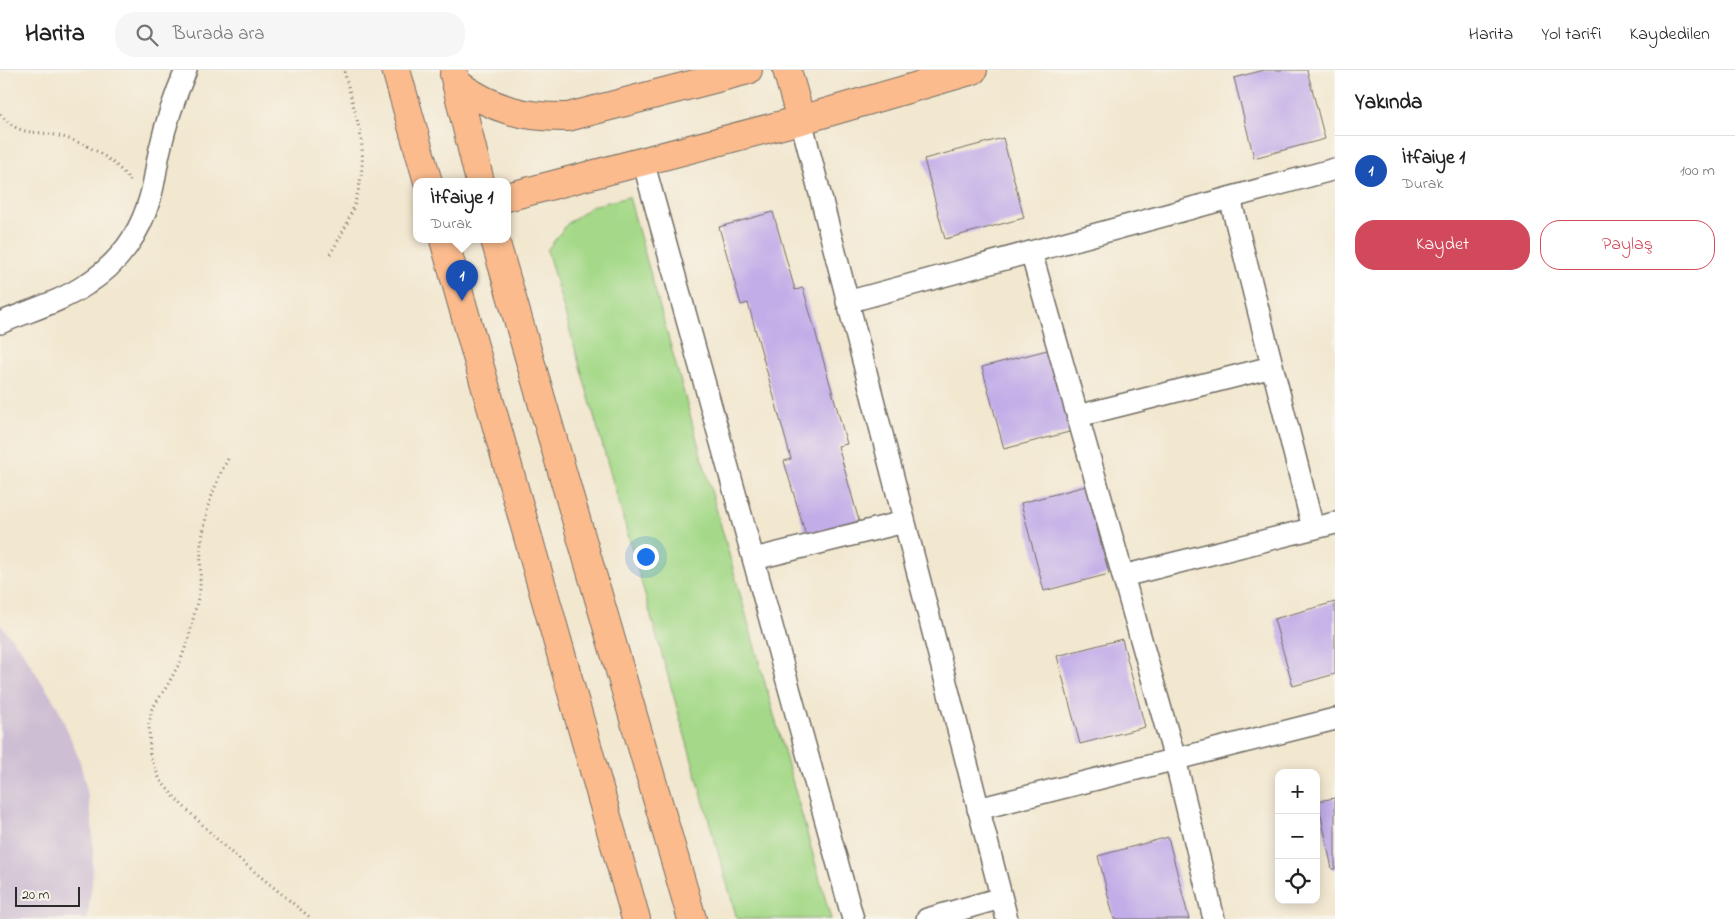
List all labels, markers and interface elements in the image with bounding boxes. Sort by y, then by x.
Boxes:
search box [115,12,465,57]
text: Harita [25,17,85,52]
icon: search [133,21,161,49]
text: Burada ara [173,21,265,48]
text: Harita [1468,22,1513,48]
text: Yol tarifi [1541,22,1602,48]
text: Kaydedilen [1630,22,1710,48]
text: Yakında [1355,88,1422,118]
text: İtfaiye 1 [1402,145,1465,172]
text: 1 [1368,159,1374,183]
text: 100 m [1680,159,1715,183]
text: Durak [1402,172,1443,196]
popup [413,178,511,243]
text: İtfaiye 1 [430,185,494,212]
text: Durak [430,212,472,236]
button: Kaydet [1355,220,1530,270]
button: Paylaş [1540,220,1715,270]
pin: 1 [446,260,478,301]
your location [633,544,659,570]
map controls [1275,769,1320,904]
button: + [1275,769,1320,814]
button: − [1275,814,1320,859]
button: locate [1275,859,1320,904]
scale bar [15,884,80,907]
text: 20 m [22,885,49,906]

